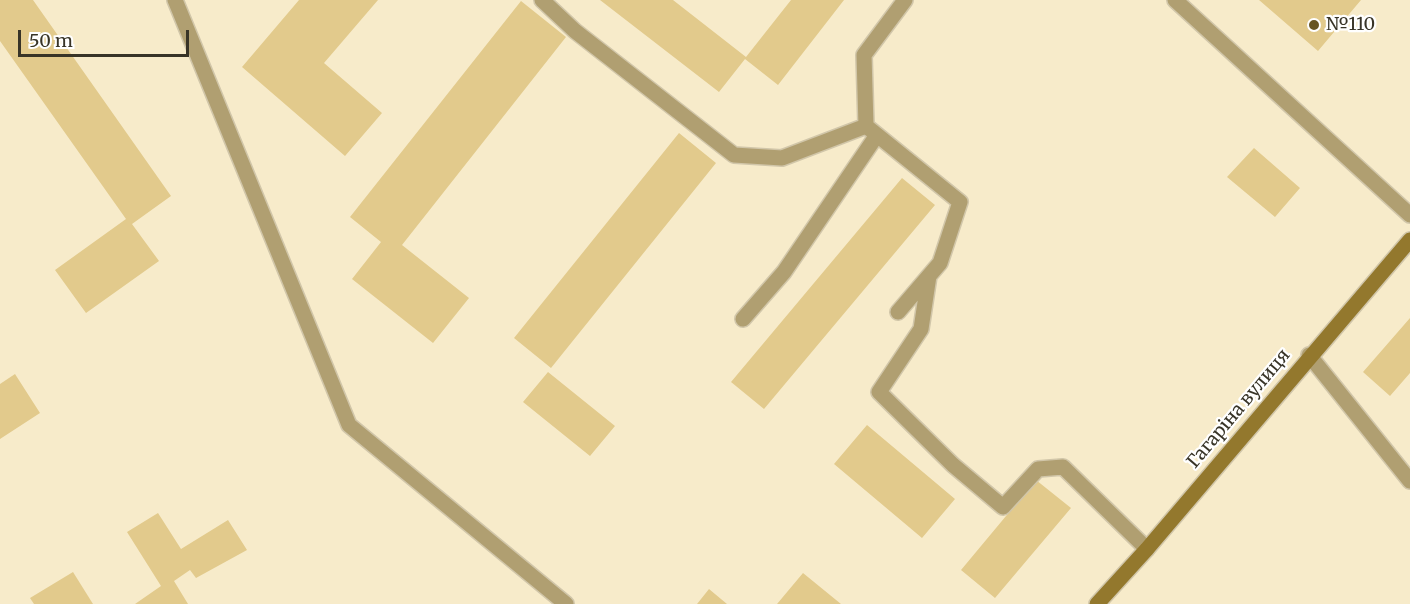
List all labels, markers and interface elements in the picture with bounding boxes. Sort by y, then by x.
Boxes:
place label: №110 [1326,14,1375,36]
scale bar [21,18,192,56]
marker: №110 [1307,18,1321,32]
text: 50 m [29,29,73,52]
street label: Гагаріна вулиця [1183,345,1295,473]

